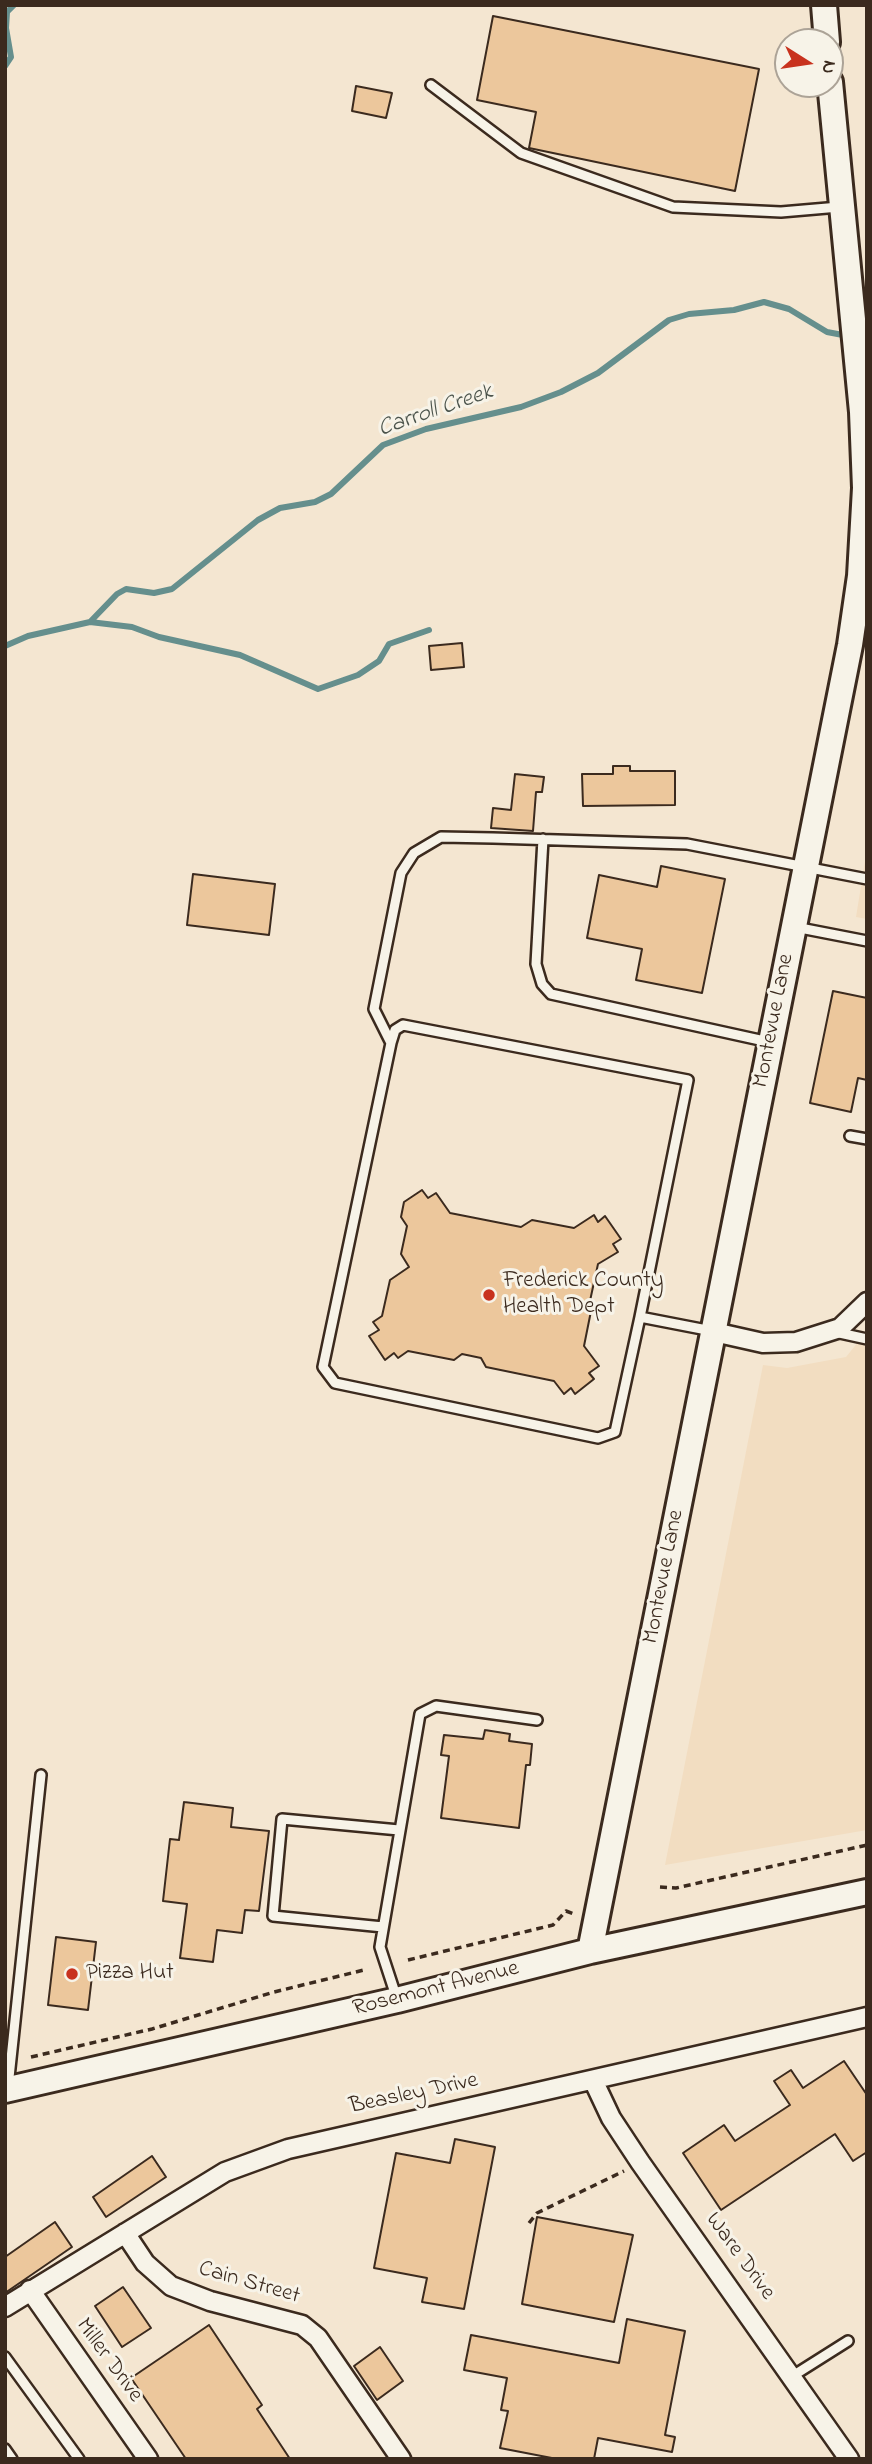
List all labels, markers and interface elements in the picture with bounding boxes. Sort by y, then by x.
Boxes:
north arrow [774,28,844,98]
text: N [814,58,843,76]
water label: Carroll Creek [375,379,497,445]
street label: Montevue Lane [748,952,802,1090]
place label: Frederick County Health Dept [503,1268,664,1322]
marker: Frederick County Health Dept [481,1287,497,1303]
street label: Montevue Lane [638,1508,692,1646]
street label: Rosemont Avenue [350,1956,522,2024]
place label: Pizza Hut [86,1960,174,1988]
marker: Pizza Hut [64,1966,80,1982]
street label: Beasley Drive [347,2068,481,2122]
street label: Ware Drive [698,2208,780,2306]
street label: Cain Street [195,2256,303,2312]
street label: Miller Drive [68,2314,148,2408]

